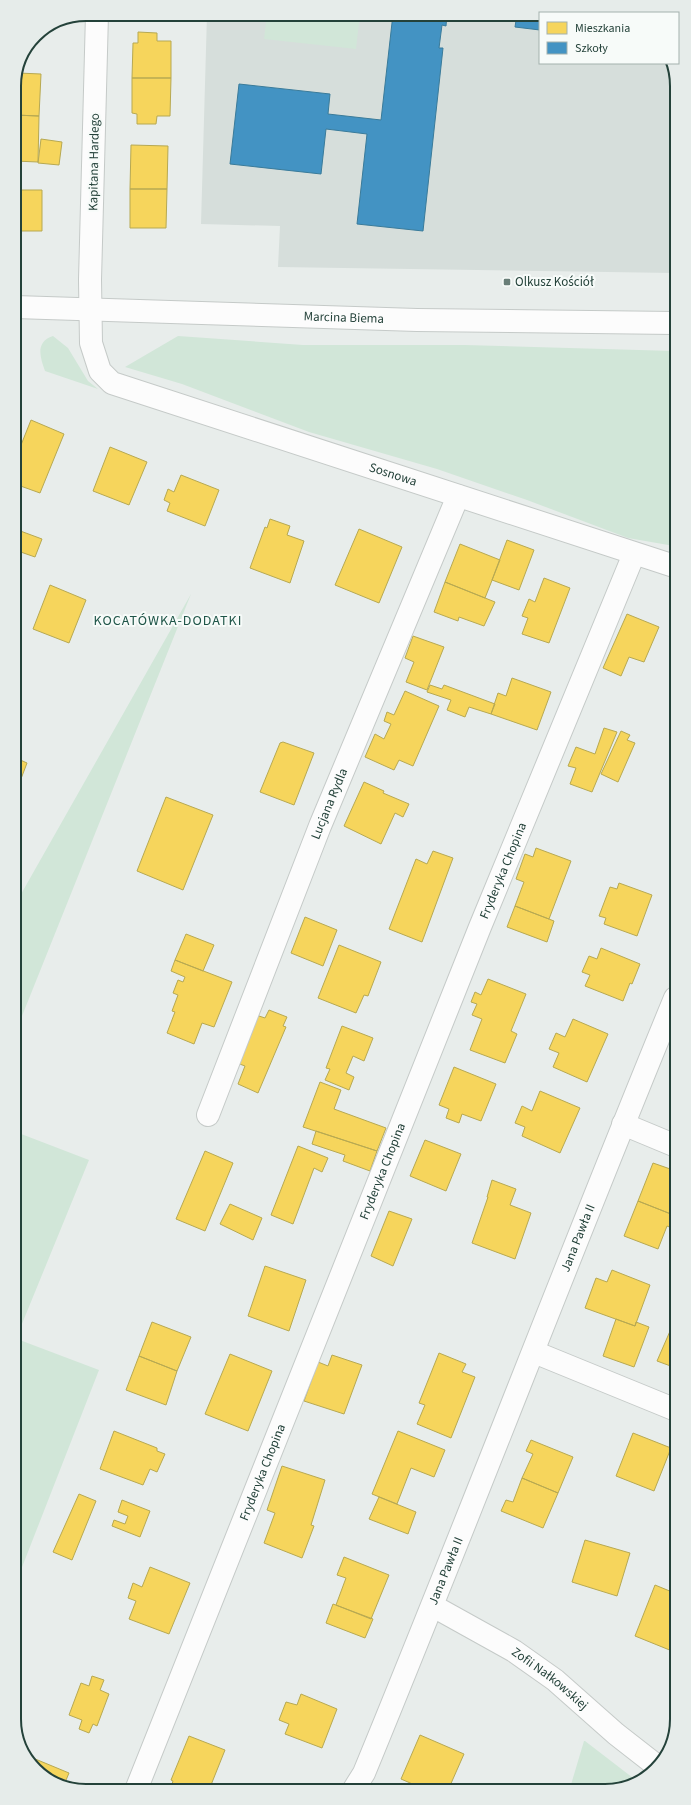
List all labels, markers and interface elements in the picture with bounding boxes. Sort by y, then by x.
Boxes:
legend [539,12,679,64]
text: Mieszkania [575,20,630,37]
text: Szkoły [575,40,608,57]
street label: Kapitana Hardego [84,113,104,211]
place label: Olkusz Kościół [515,273,594,291]
marker: Olkusz Kościół [502,277,512,287]
street label: Marcina Biema [303,307,384,328]
street label: Sosnowa [367,458,419,491]
district label: KOCATÓWKA-DODATKI [94,611,242,631]
street label: Lucjana Rydla [307,765,352,842]
street label: Fryderyka Chopina [475,820,531,922]
street label: Fryderyka Chopina [355,1120,410,1222]
street label: Jana Pawła II [556,1201,600,1275]
street label: Fryderyka Chopina [235,1421,290,1523]
street label: Jana Pawła II [424,1534,468,1607]
street label: Zofii Nałkowskiej [508,1643,592,1714]

